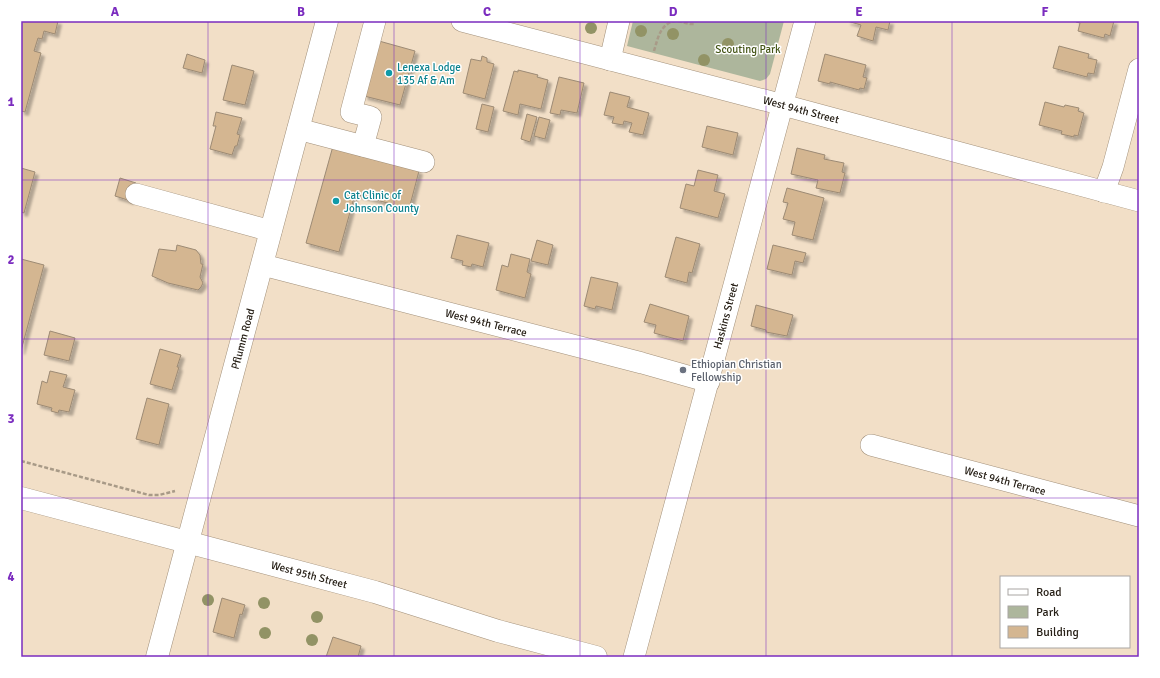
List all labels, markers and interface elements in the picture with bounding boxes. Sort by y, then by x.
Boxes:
text: A [111,4,120,20]
text: B [297,4,305,20]
text: C [483,4,491,20]
text: D [669,4,678,20]
text: E [855,4,863,20]
text: F [1042,4,1049,20]
park label: Scouting Park [715,43,781,56]
place label: Lenexa Lodge 135 Af & Am [397,61,461,87]
marker: Lenexa Lodge 135 Af & Am [384,68,394,78]
text: 1 [7,94,15,110]
street label: West 94th Street [761,94,841,126]
place label: Cat Clinic of Johnson County [344,189,420,215]
marker: Cat Clinic of Johnson County [331,196,341,206]
text: 2 [7,252,15,268]
street label: Haskins Street [711,281,741,351]
street label: Pflumm Road [229,307,257,371]
street label: West 94th Terrace [444,307,528,339]
place label: Ethiopian Christian Fellowship [691,358,782,384]
marker: Ethiopian Christian Fellowship [678,365,688,375]
text: 3 [7,411,15,427]
street label: West 94th Terrace [963,464,1047,498]
street label: West 95th Street [269,559,349,591]
text: 4 [7,569,15,585]
legend [1000,576,1130,648]
text: Road [1036,585,1062,600]
text: Park [1036,605,1059,620]
text: Building [1036,625,1079,640]

